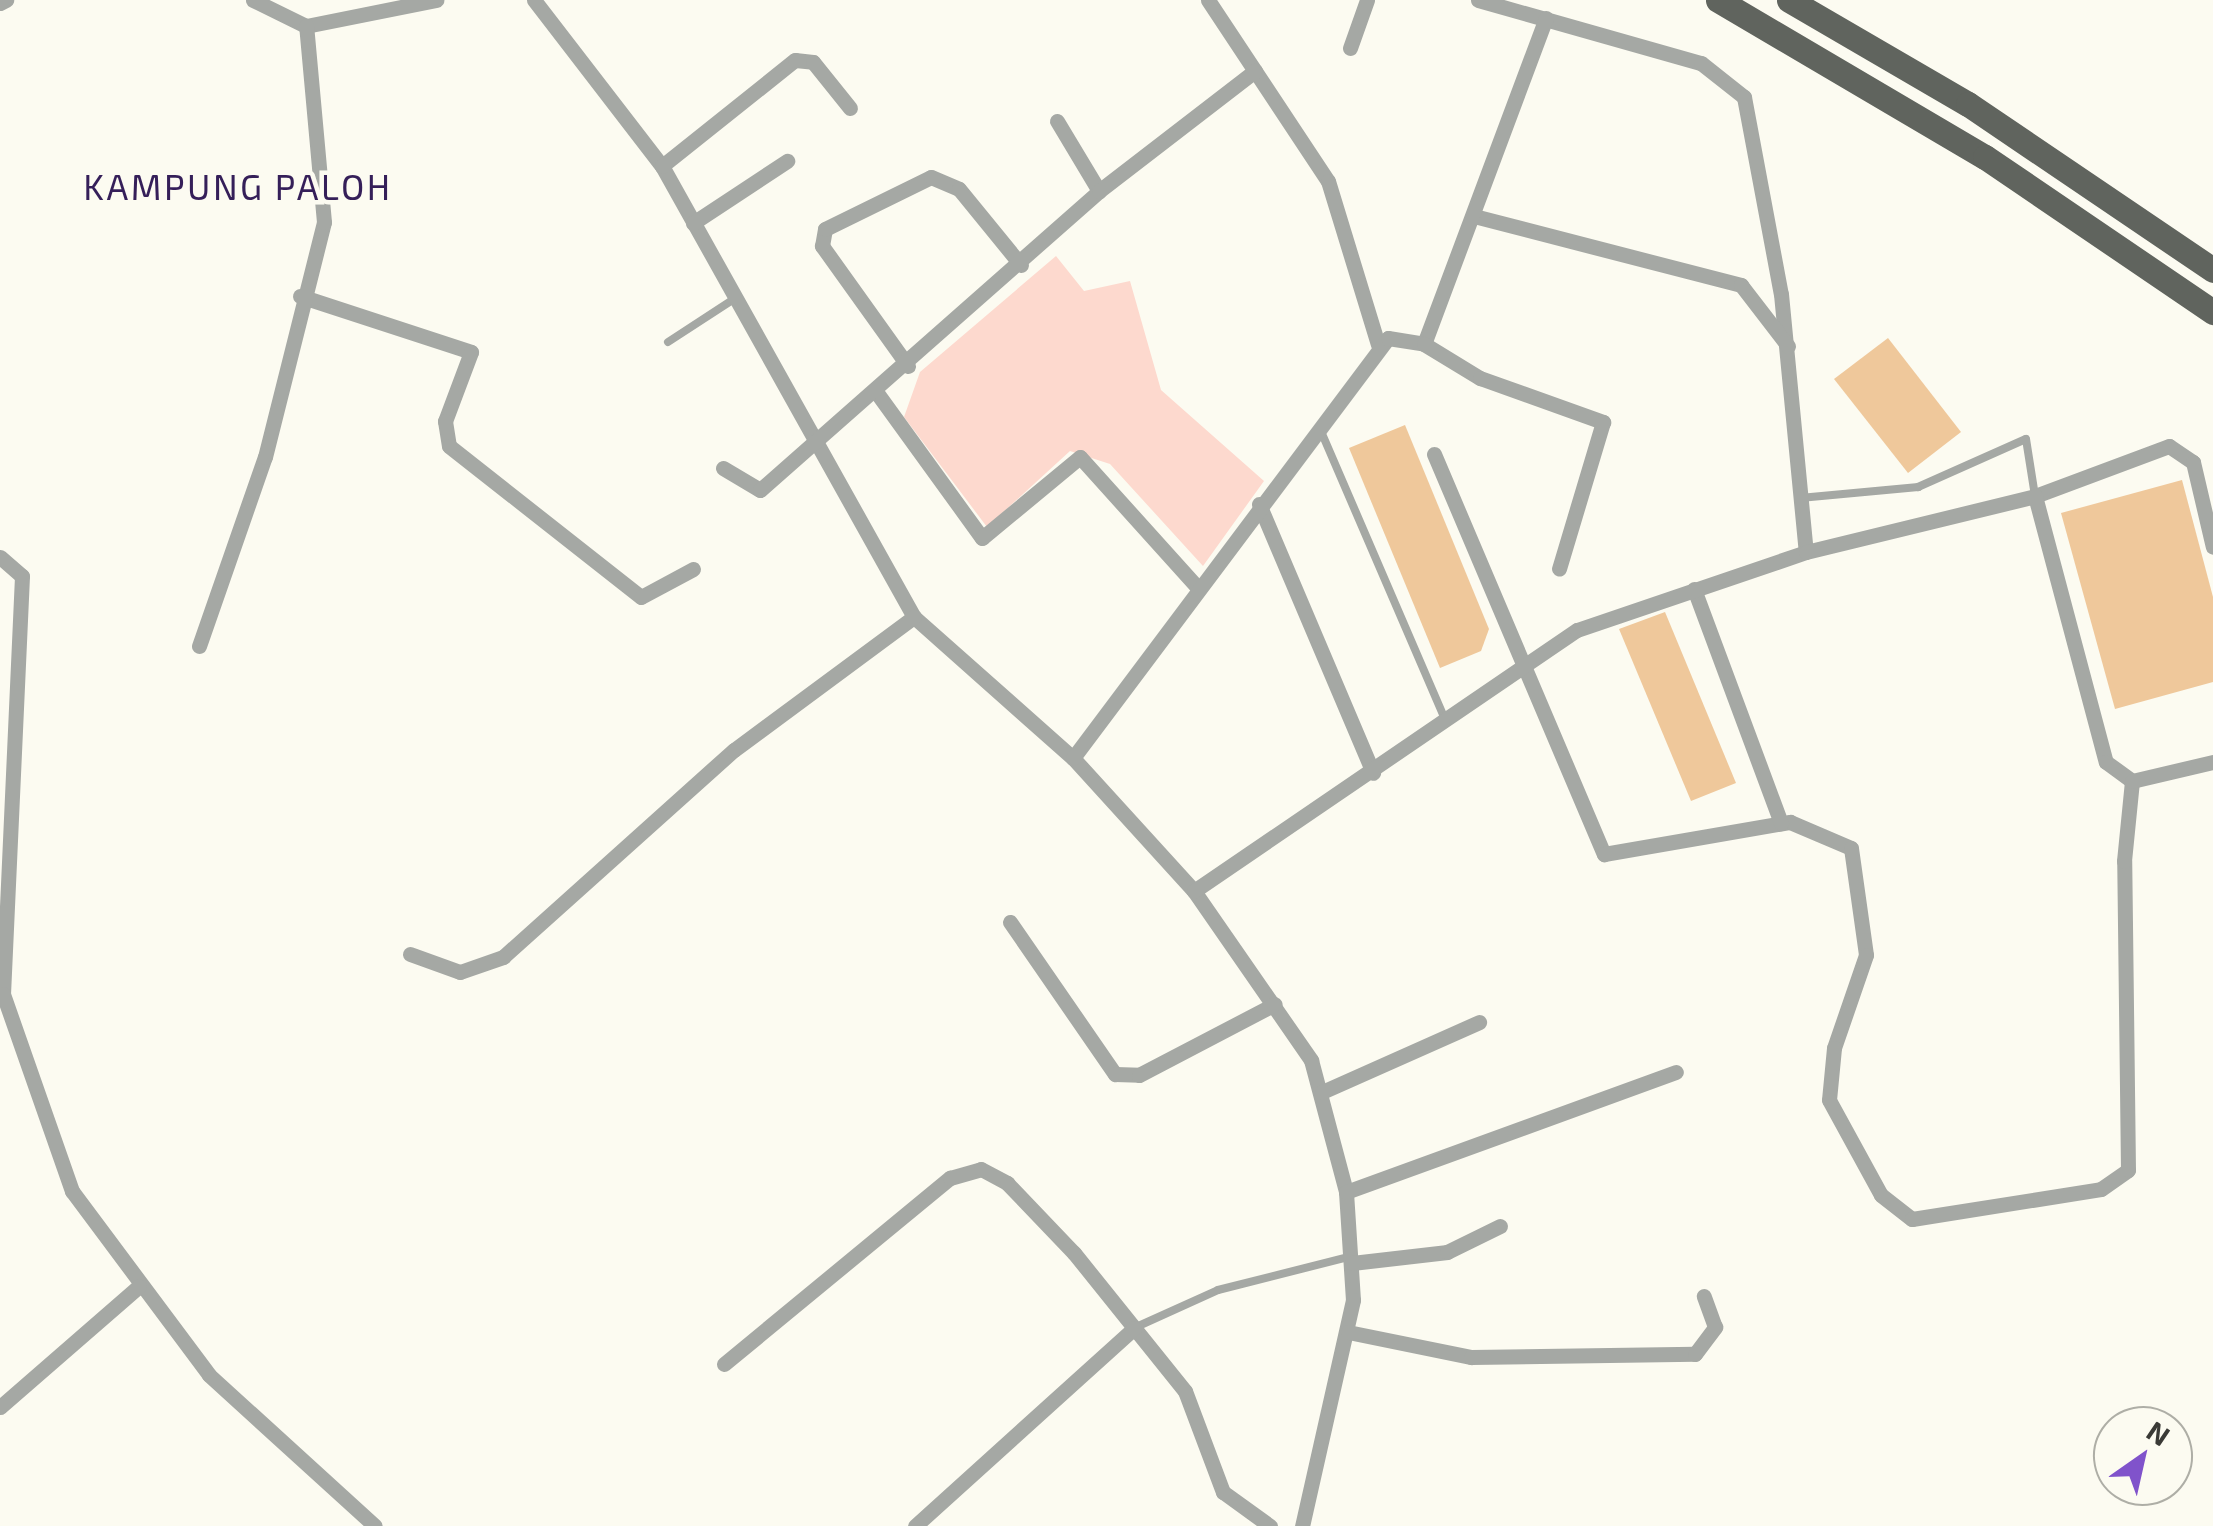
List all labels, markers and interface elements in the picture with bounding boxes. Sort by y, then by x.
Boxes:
district label: KAMPUNG PALOH [83,165,393,207]
north arrow [2093,1406,2193,1506]
text: N [2141,1413,2177,1453]

